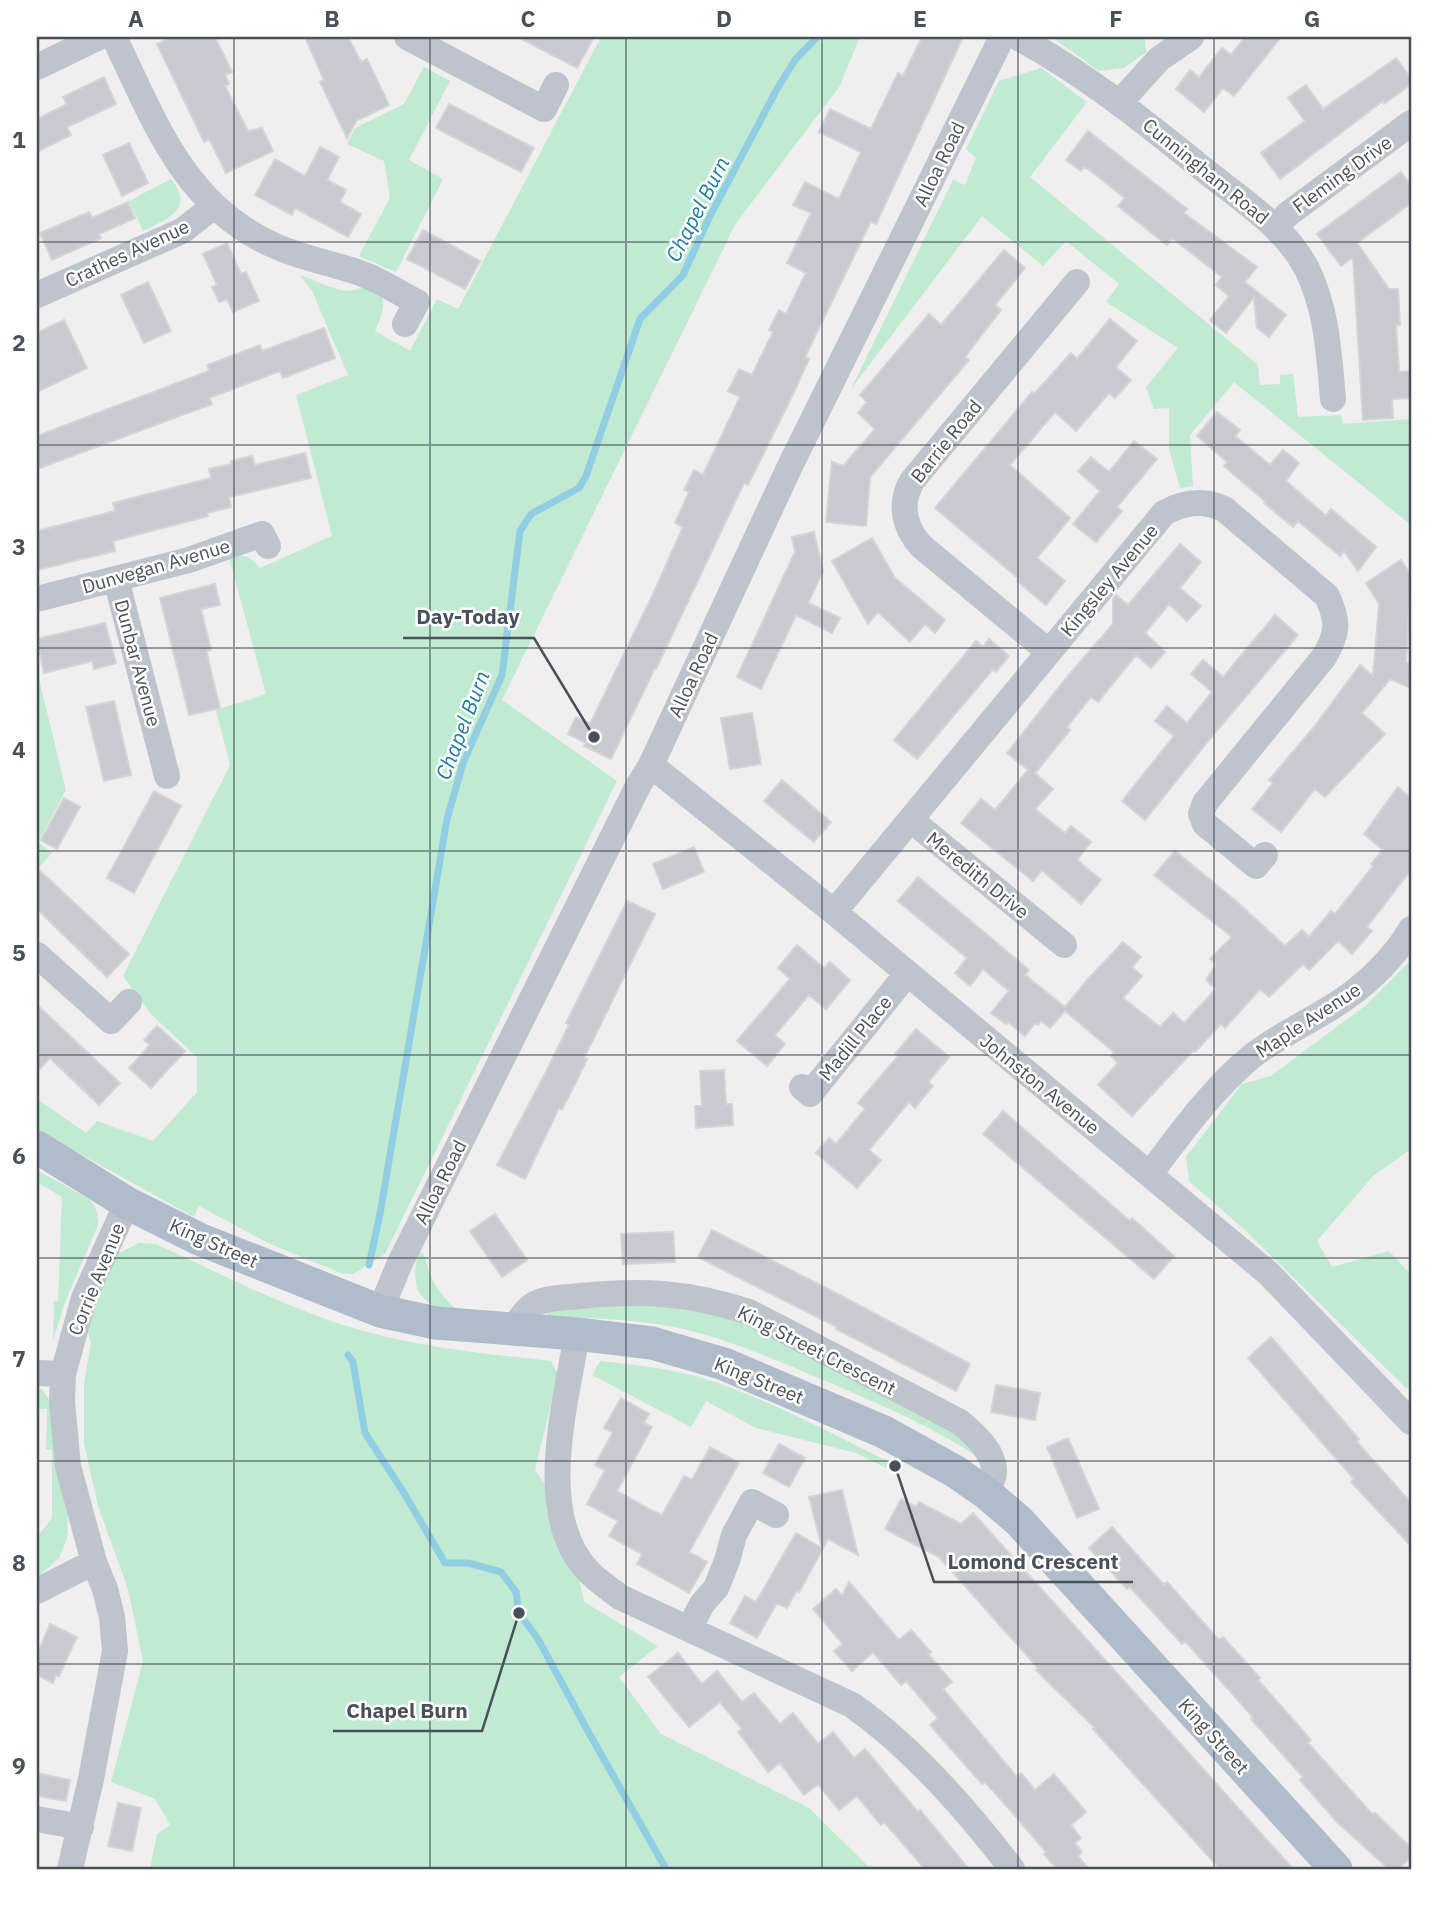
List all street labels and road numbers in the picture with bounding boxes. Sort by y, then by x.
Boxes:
street label: Cunningham Road [1138,113,1274,229]
street label: Alloa Road [908,118,970,210]
street label: Fleming Drive [1288,130,1396,218]
street label: Crathes Avenue [61,214,193,292]
street label: Barrie Road [905,395,987,487]
street label: Kingsley Avenue [1055,519,1163,641]
street label: Dunvegan Avenue [79,533,233,599]
street label: Dunbar Avenue [110,597,166,729]
street label: Alloa Road [663,629,723,721]
street label: Meredith Drive [922,826,1034,924]
street label: Maple Avenue [1251,977,1365,1063]
street label: Madill Place [813,991,897,1085]
street label: Johnston Avenue [975,1028,1105,1140]
street label: Alloa Road [409,1136,471,1228]
street label: King Street [166,1213,262,1273]
street label: Corrie Avenue [62,1219,130,1339]
street label: King Street Crescent [734,1300,900,1400]
street label: King Street [711,1352,807,1408]
street label: King Street [1174,1693,1254,1779]

